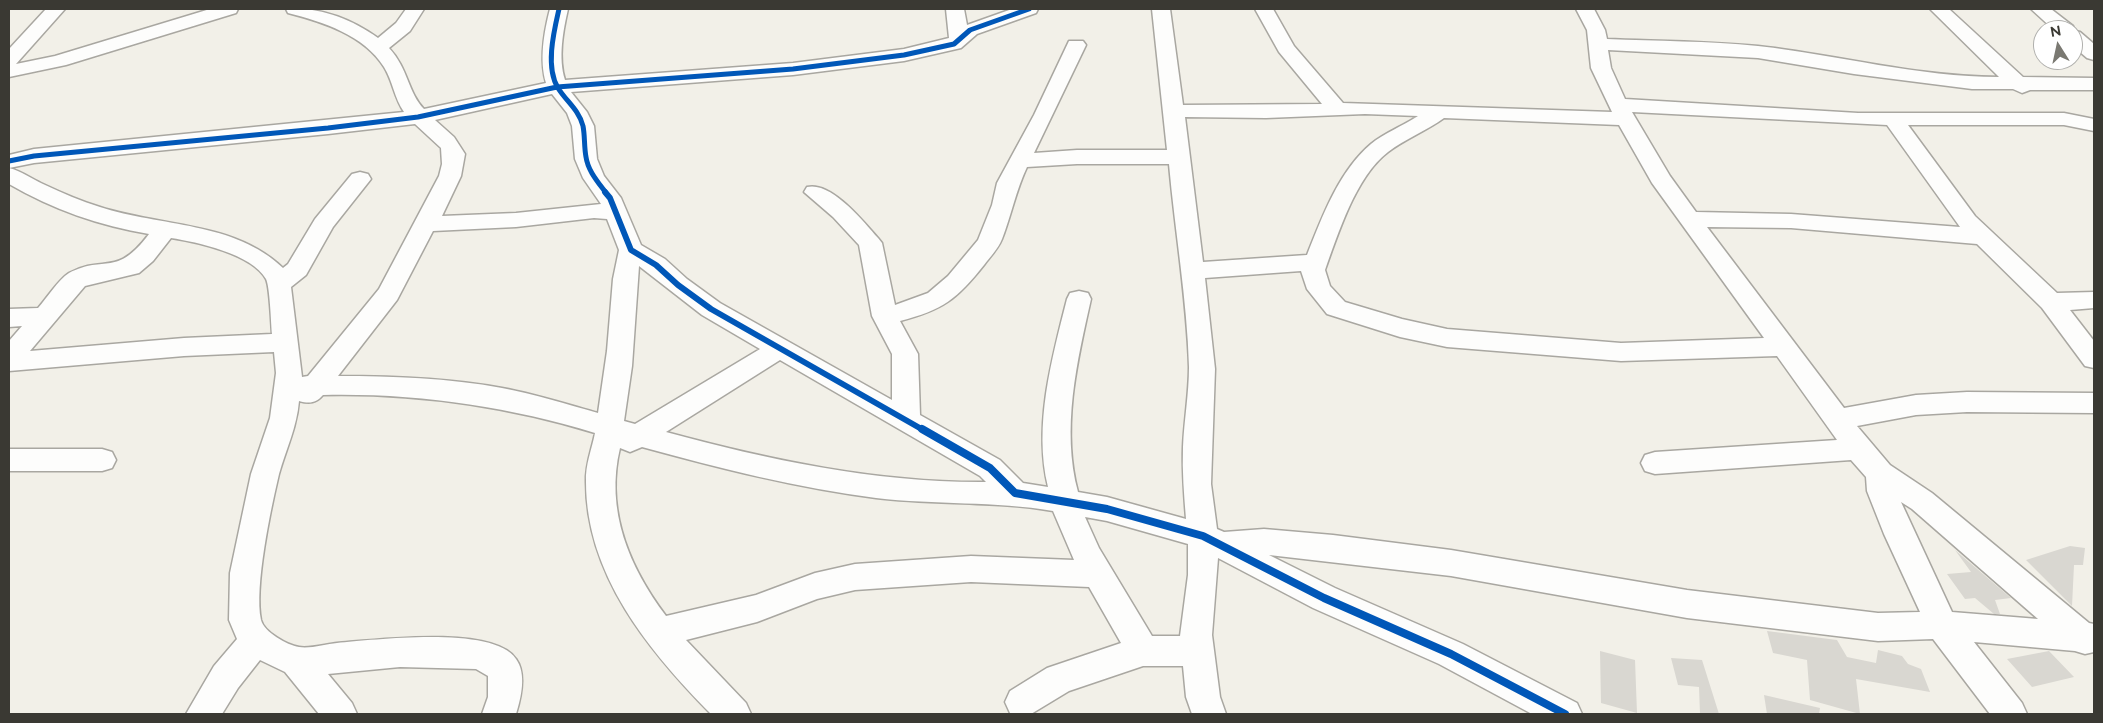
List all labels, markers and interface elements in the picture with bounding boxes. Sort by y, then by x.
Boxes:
north arrow [2033,20,2083,70]
text: N [2049,22,2062,40]

